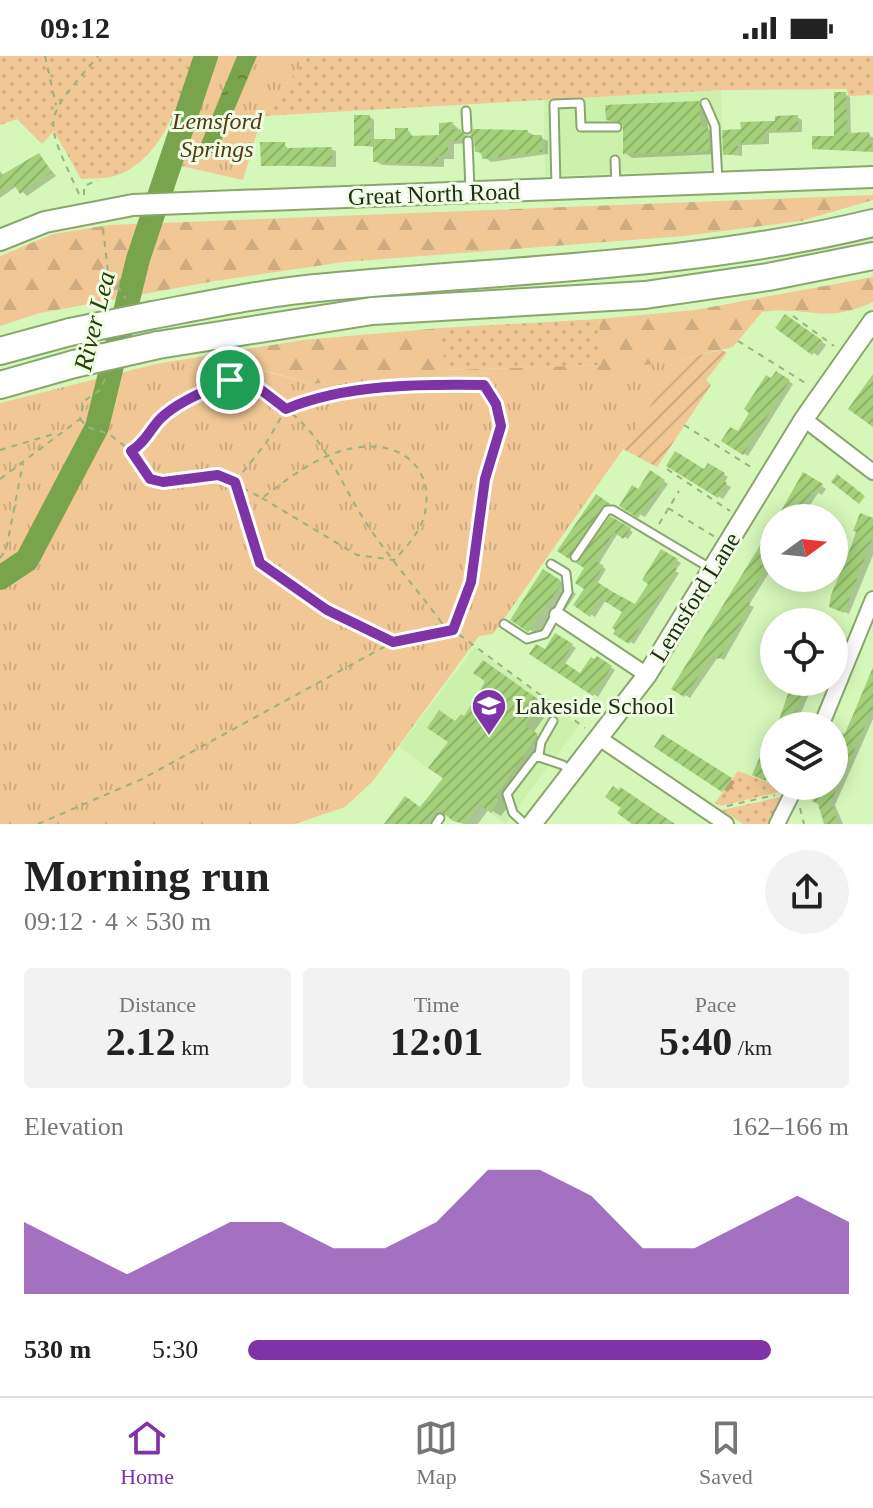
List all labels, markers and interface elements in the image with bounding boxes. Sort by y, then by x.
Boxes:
text: 09:12 [40,11,110,44]
park label: Lemsford Springs [171,108,263,162]
street label: Great North Road [348,178,520,210]
water label: River Lea [68,268,121,375]
pin [196,346,264,414]
icon: arrive [208,358,252,402]
north arrow [760,504,848,592]
map controls [760,504,848,800]
street label: Lemsford Lane [645,528,745,666]
button: locate [760,608,848,696]
school or university icon: Lakeside School [470,687,508,737]
place label: Lakeside School [515,693,675,719]
button: layers [760,712,848,800]
button: share [765,850,849,934]
text: Morning run [24,852,270,901]
text: 09:12 · 4 × 530 m [24,907,211,936]
text: Distance [119,992,196,1017]
text: Time [414,992,459,1017]
text: Pace [695,992,736,1017]
text: 2.12 [106,1019,176,1064]
text: 12:01 [390,1019,483,1064]
text: 5:40 [659,1019,732,1064]
text: km [176,1035,209,1060]
text: /km [732,1035,772,1060]
text: Elevation [24,1112,124,1141]
text: 162–166 m [731,1112,849,1141]
text: 530 m [24,1335,91,1364]
text: 5:30 [152,1335,198,1364]
tab: Home [120,1416,174,1490]
tab: Map [414,1416,458,1490]
tab: Saved [699,1416,753,1490]

